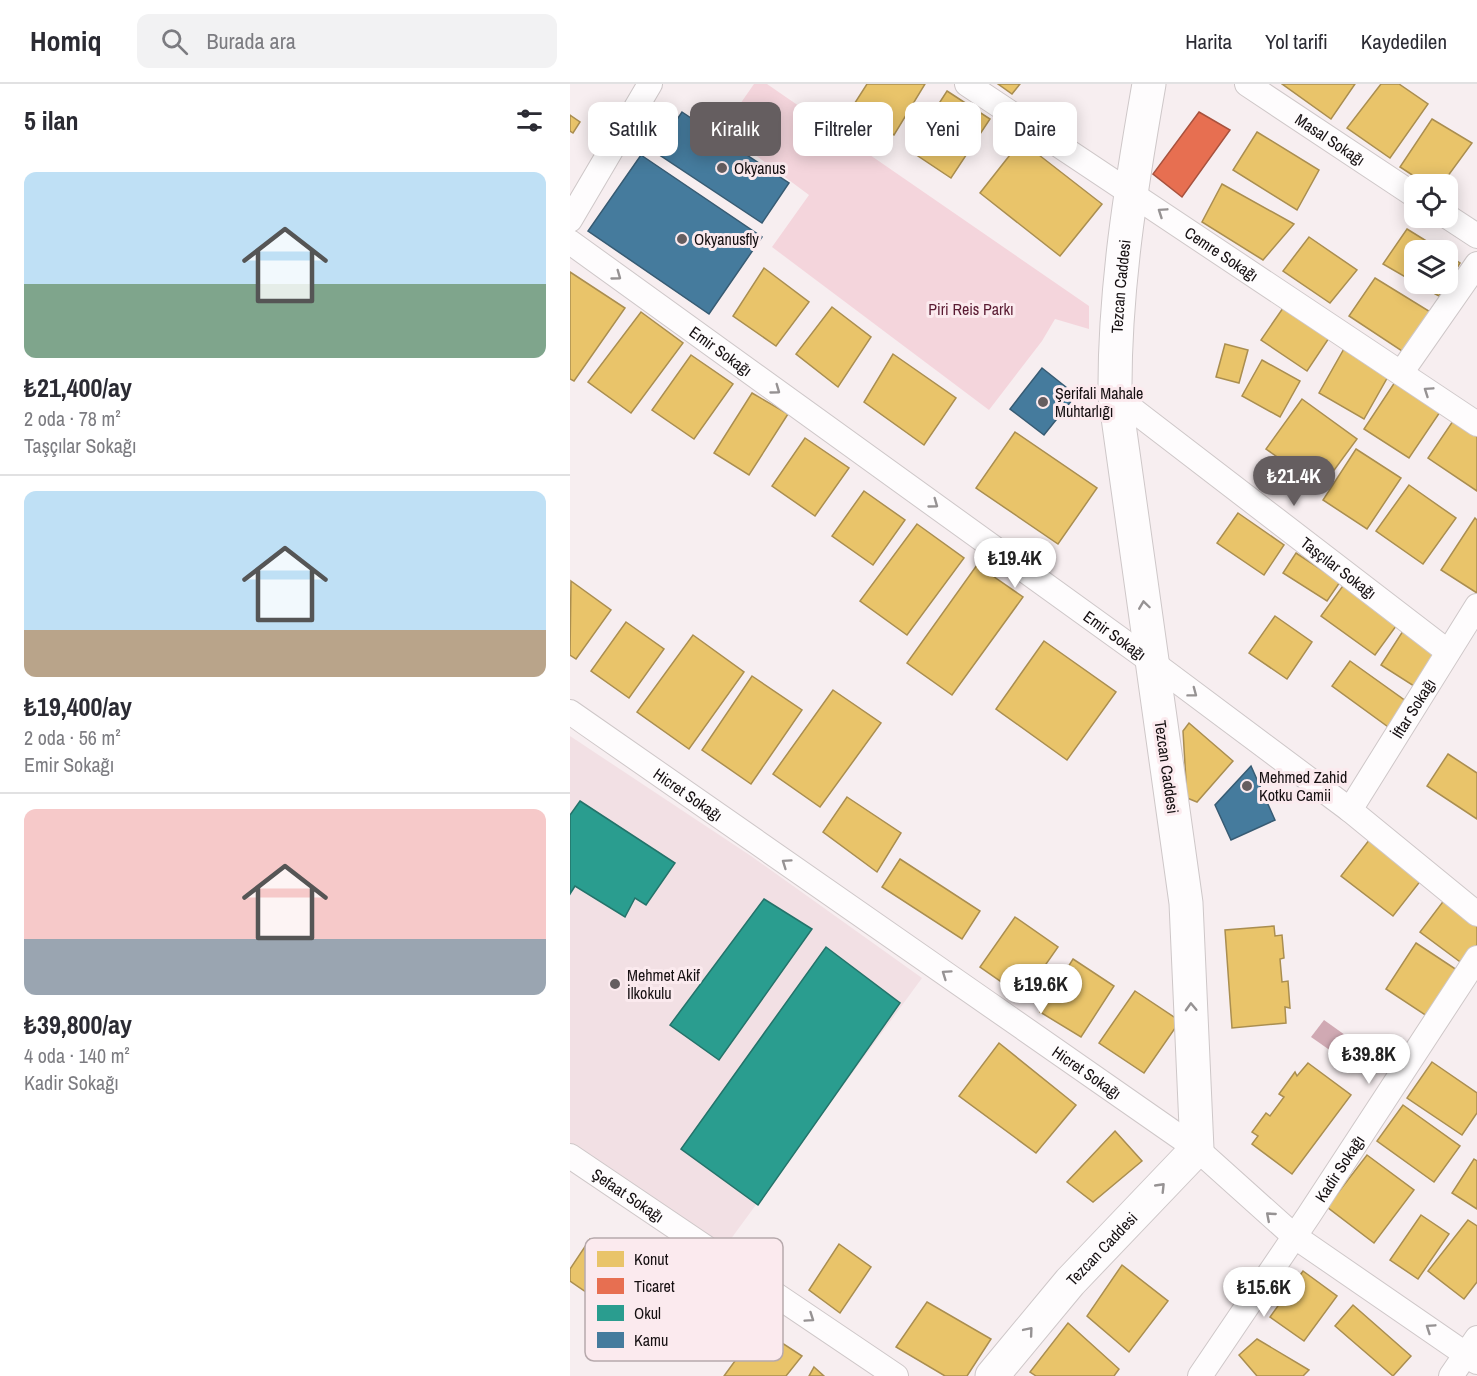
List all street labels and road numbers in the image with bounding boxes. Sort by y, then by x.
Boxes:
street label: Masal Sokağı [1291,108,1369,171]
street label: Cemre Sokağı [1181,221,1263,286]
street label: Tezcan Caddesi [1105,238,1136,334]
street label: Emir Sokağı [685,321,757,381]
street label: Taşçılar Sokağı [1296,532,1381,604]
street label: Emir Sokağı [1079,605,1151,665]
street label: İftar Sokağı [1386,674,1441,742]
street label: Tezcan Caddesi [1150,719,1184,815]
street label: Hicret Sokağı [649,763,727,826]
street label: Hicret Sokağı [1048,1040,1126,1104]
street label: Kadir Sokağı [1309,1131,1369,1206]
street label: Şefaat Sokağı [588,1163,668,1227]
street label: Tezcan Caddesi [1061,1207,1142,1290]

